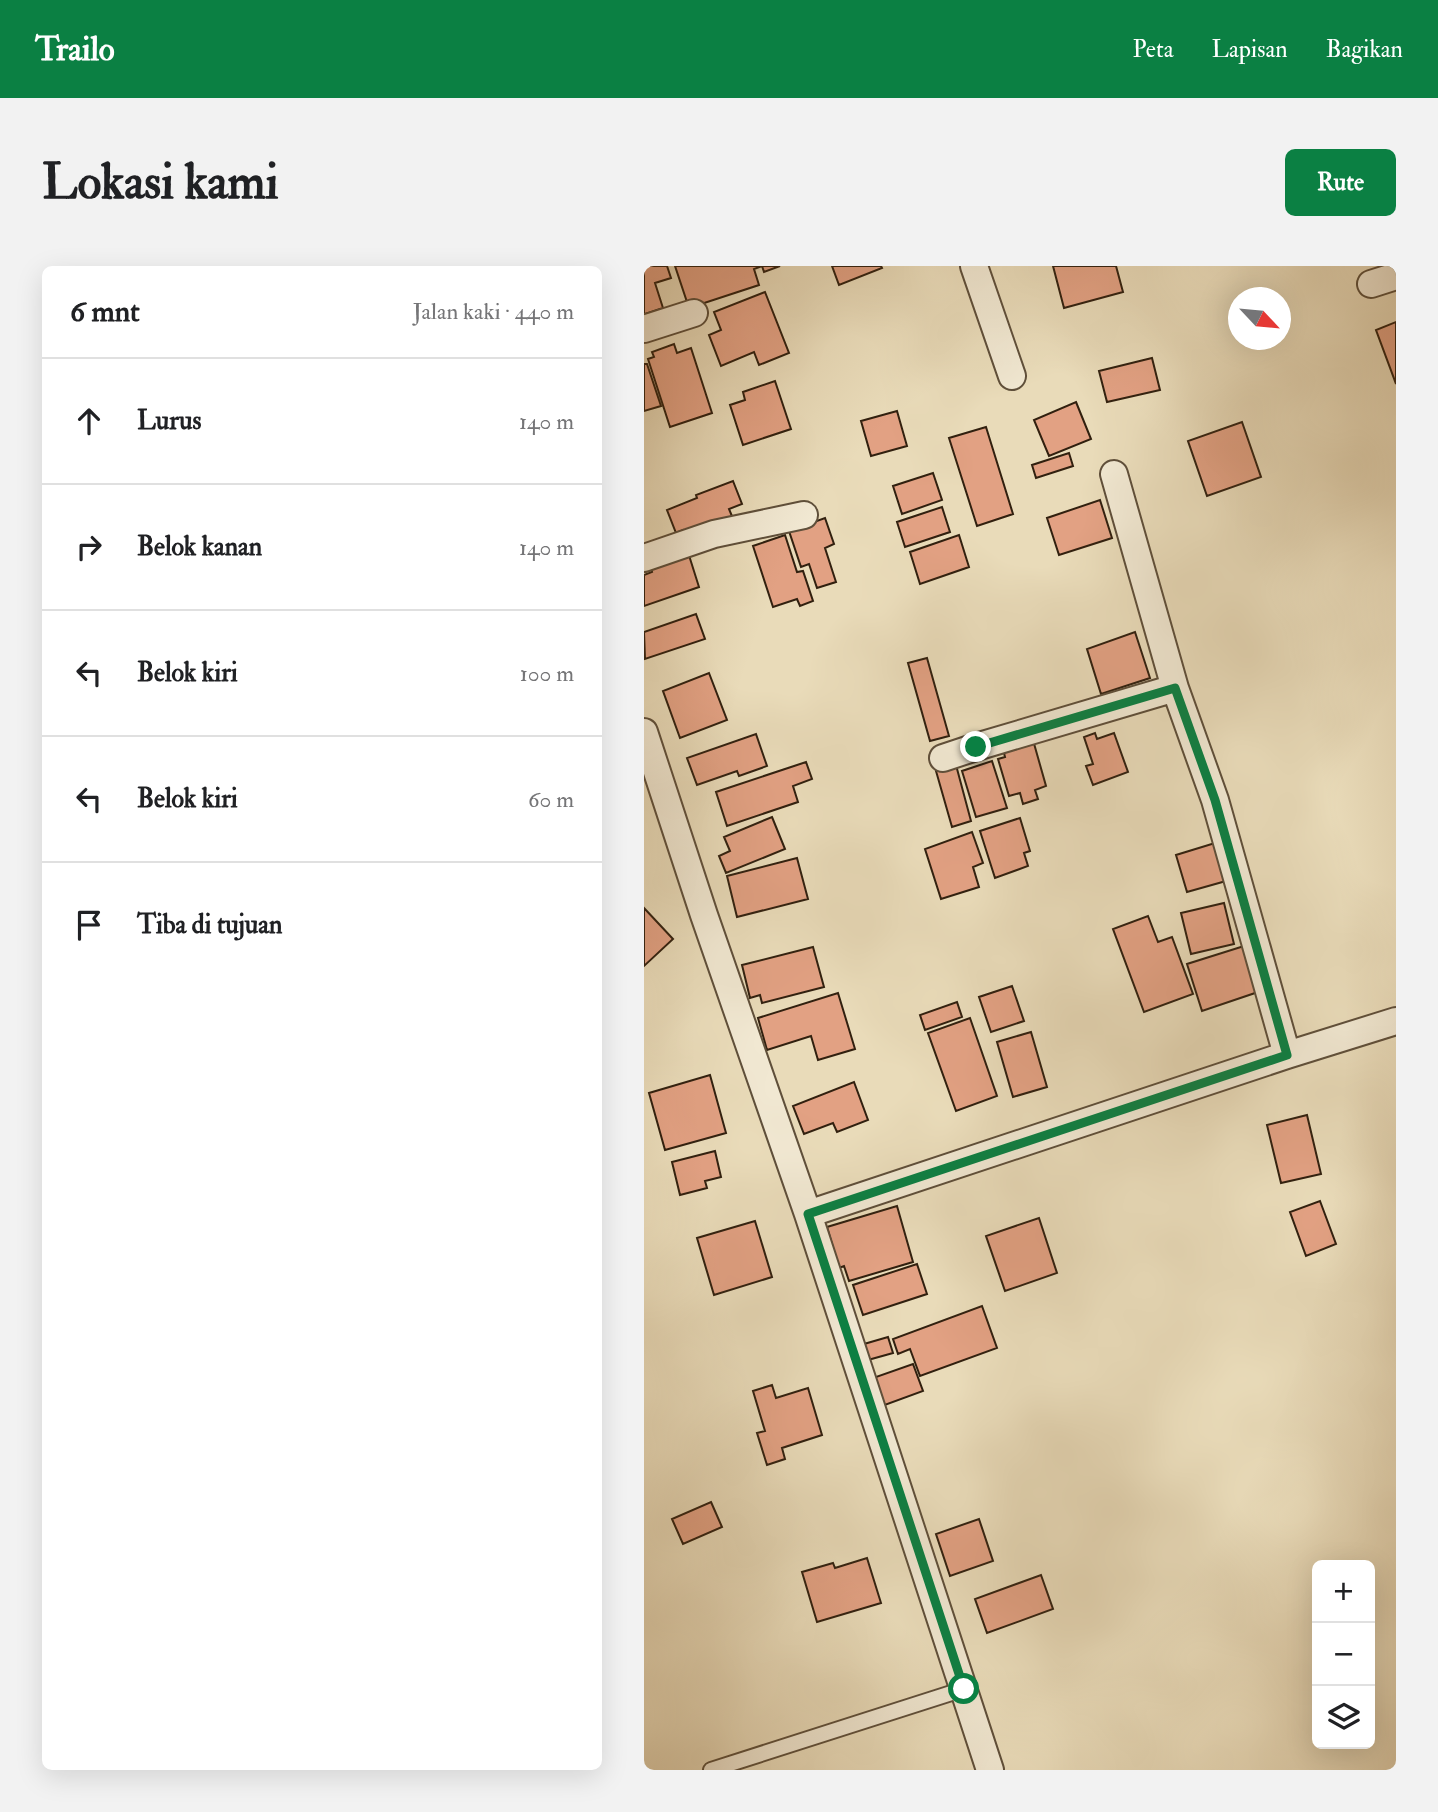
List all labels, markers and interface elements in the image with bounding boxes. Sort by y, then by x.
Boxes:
text: Trailo [35,29,115,70]
text: Peta [1132,34,1174,65]
text: Lapisan [1212,34,1288,65]
text: Bagikan [1326,34,1403,65]
button: Rute [1285,149,1396,216]
text: Lokasi kami [42,152,279,213]
north arrow [1228,287,1291,350]
text: 6 mnt [70,293,140,330]
text: Jalan kaki · 440 m [413,297,574,326]
icon: ahead [70,402,108,440]
text: Lurus [137,405,201,437]
text: 140 m [519,407,574,436]
icon: right [70,528,108,566]
text: Belok kanan [137,531,262,563]
text: 140 m [519,533,574,562]
icon: left [70,654,108,692]
text: Belok kiri [137,657,238,689]
text: 100 m [520,659,574,688]
route end [960,731,991,762]
icon: left [70,780,108,818]
text: Belok kiri [137,783,238,815]
text: 60 m [528,785,574,814]
icon: arrive [70,906,108,944]
text: Tiba di tujuan [137,909,282,941]
map controls [1312,1560,1375,1749]
button: + [1312,1560,1375,1623]
button: − [1312,1623,1375,1686]
route start [948,1673,979,1704]
button: layers [1312,1686,1375,1749]

